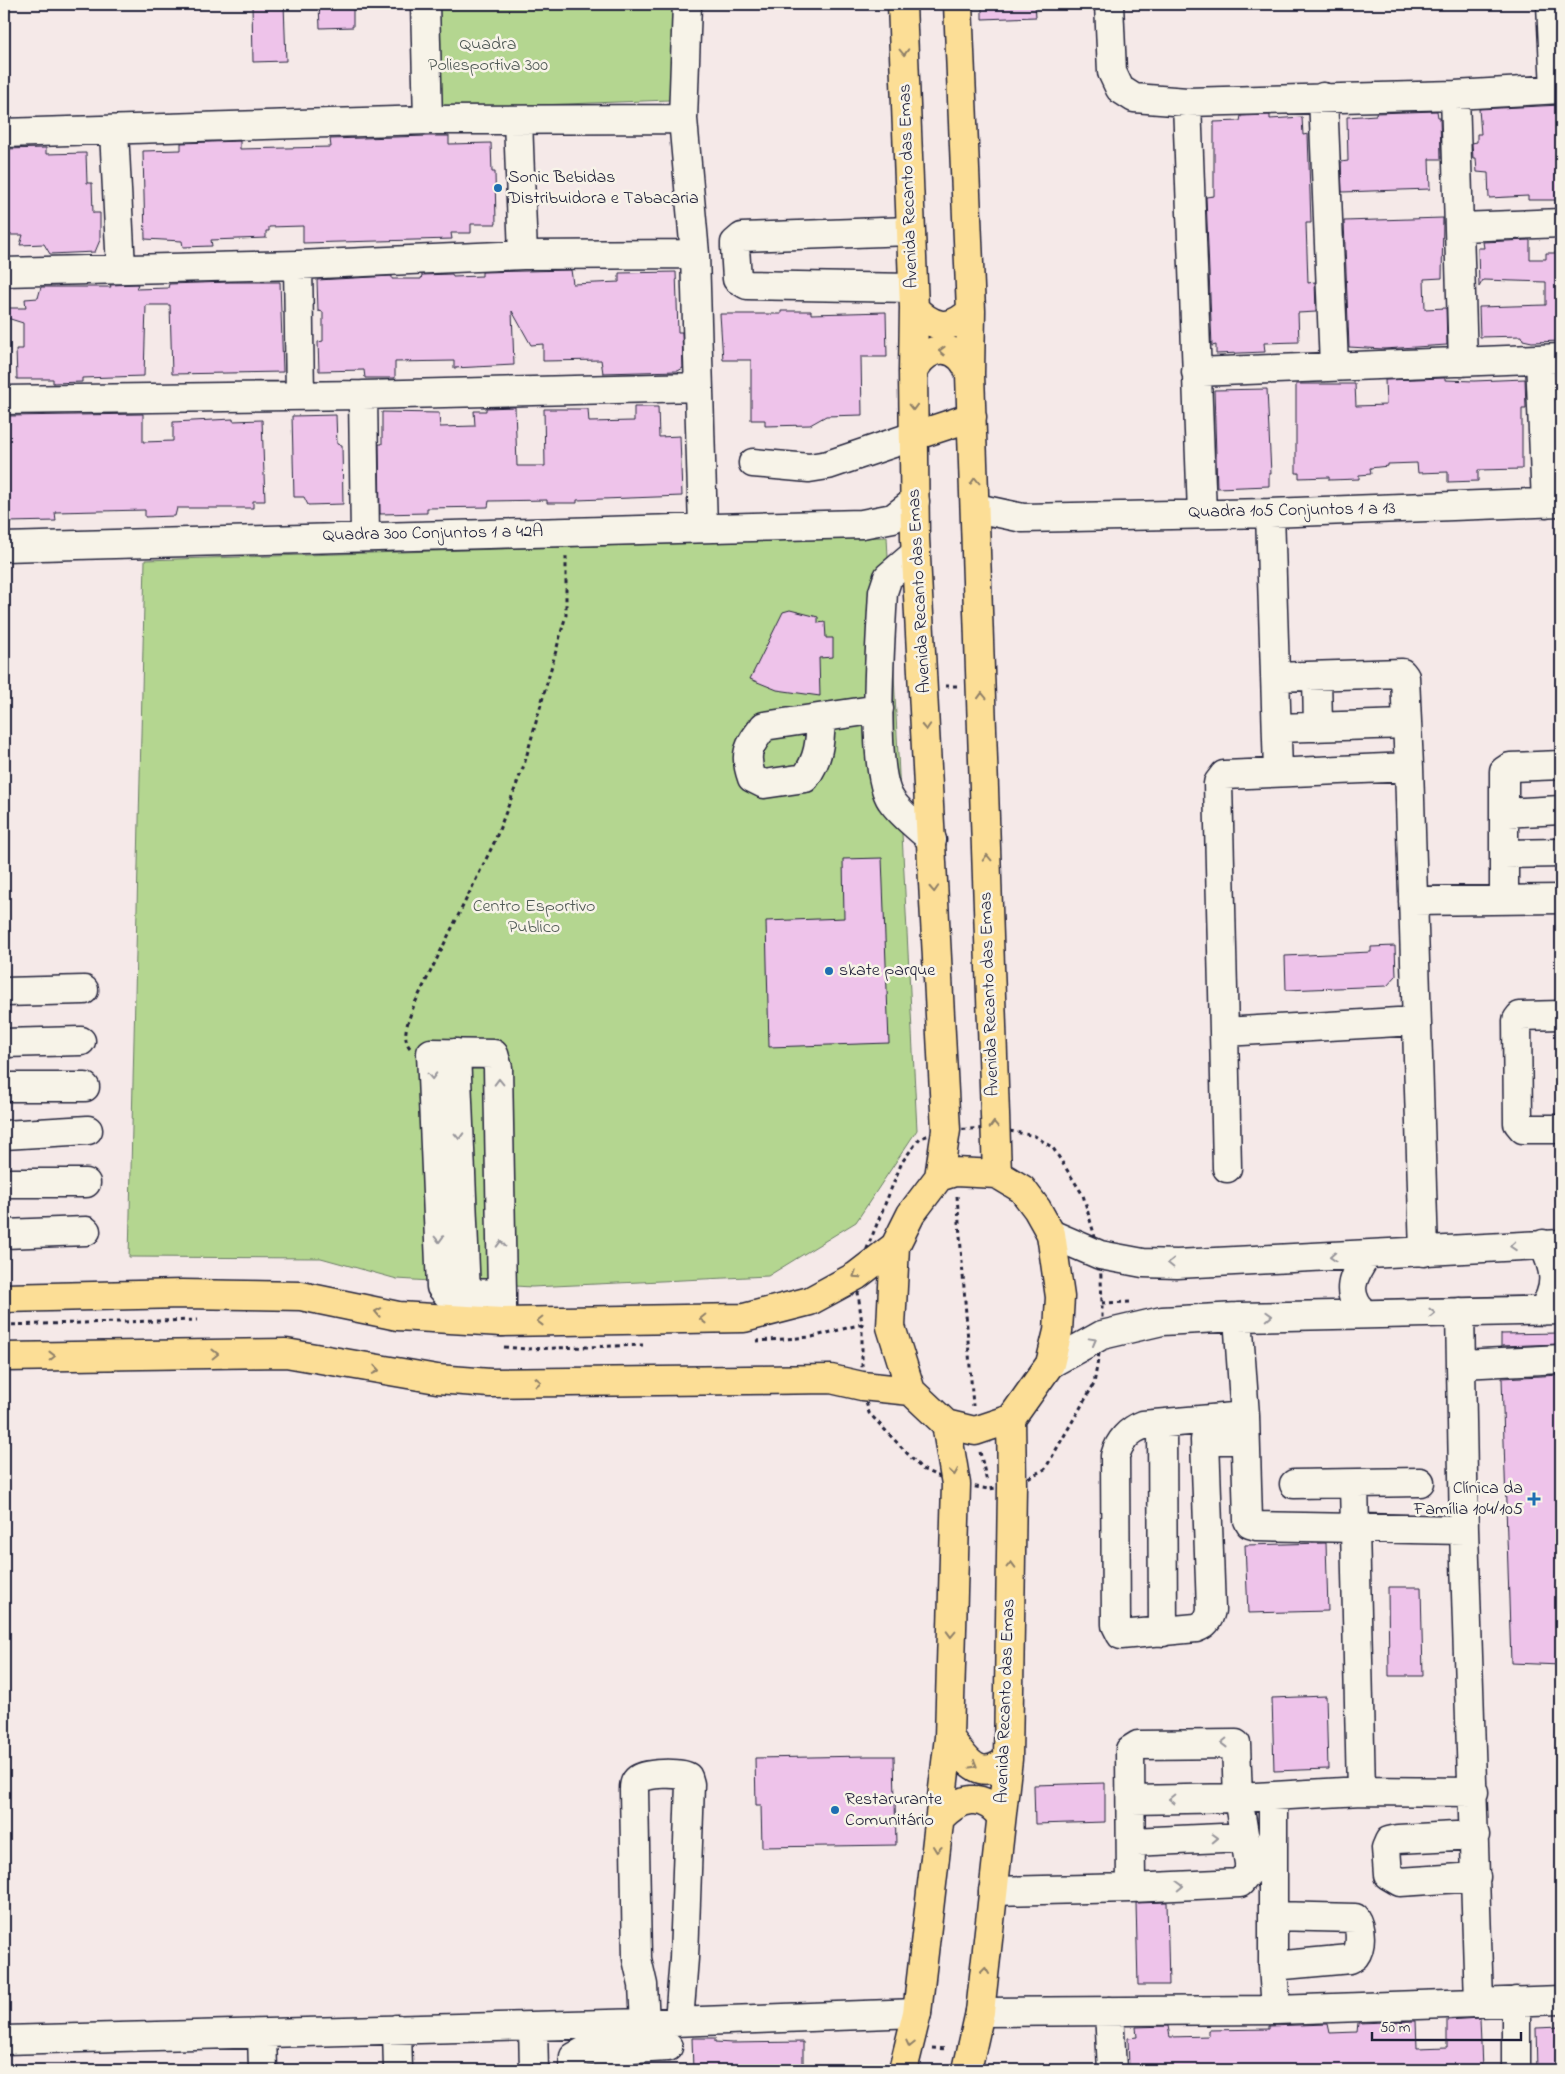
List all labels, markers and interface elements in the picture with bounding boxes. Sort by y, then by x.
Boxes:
park label: Quadra Poliesportiva 300 [428,32,548,79]
one-way arrow [898,49,909,57]
street label: Avenida Recanto das Emas [892,83,926,289]
place label: Sonic Bebidas Distribuidora e Tabacaria [507,165,699,212]
marker: Sonic Bebidas Distribuidora e Tabacaria [492,182,504,194]
one-way arrow [938,346,946,356]
one-way arrow [908,403,919,411]
one-way arrow [969,477,980,485]
street label: Avenida Recanto das Emas [902,488,938,694]
street label: Quadra 105 Conjuntos 1 a 13 [1188,496,1396,526]
street label: Quadra 300 Conjuntos 1 a 42A [322,519,544,549]
one-way arrow [977,691,987,699]
one-way arrow [921,723,932,731]
one-way arrow [981,854,992,862]
one-way arrow [929,885,940,893]
street label: Avenida Recanto das Emas [973,891,1007,1097]
park label: Centro Esportivo Publico [473,894,595,941]
place label: skate parque [839,958,936,984]
marker: skate parque [823,965,835,977]
one-way arrow [427,1072,437,1080]
one-way arrow [494,1078,504,1086]
one-way arrow [989,1121,999,1129]
one-way arrow [454,1133,464,1141]
one-way arrow [434,1235,444,1243]
one-way arrow [496,1240,506,1248]
one-way arrow [1508,1240,1516,1251]
one-way arrow [1329,1251,1337,1262]
one-way arrow [1166,1258,1174,1268]
one-way arrow [852,1269,862,1278]
one-way arrow [374,1307,383,1317]
one-way arrow [1428,1308,1436,1318]
one-way arrow [1266,1311,1274,1321]
one-way arrow [698,1314,706,1324]
one-way arrow [536,1316,544,1326]
one-way arrow [1087,1337,1096,1347]
one-way arrow [212,1349,219,1359]
one-way arrow [49,1351,57,1362]
one-way arrow [372,1364,380,1374]
one-way arrow [534,1377,542,1388]
one-way arrow [948,1468,958,1477]
place label: Clínica da Família 104/105 [1413,1476,1523,1523]
marker: Clínica da Família 104/105 [1527,1492,1541,1506]
one-way arrow [1006,1560,1016,1568]
street label: Avenida Recanto das Emas [989,1598,1023,1804]
one-way arrow [946,1631,957,1639]
one-way arrow [1219,1738,1227,1748]
one-way arrow [969,1759,978,1769]
place label: Restarurante Comunitário [845,1787,943,1834]
one-way arrow [1167,1794,1175,1804]
marker: Restarurante Comunitário [829,1804,841,1816]
one-way arrow [1211,1833,1219,1844]
one-way arrow [932,1845,943,1853]
one-way arrow [1176,1881,1184,1892]
one-way arrow [979,1966,990,1974]
scale bar [1372,2009,1521,2041]
text: 50 m [1380,2017,1411,2039]
one-way arrow [905,2040,916,2049]

